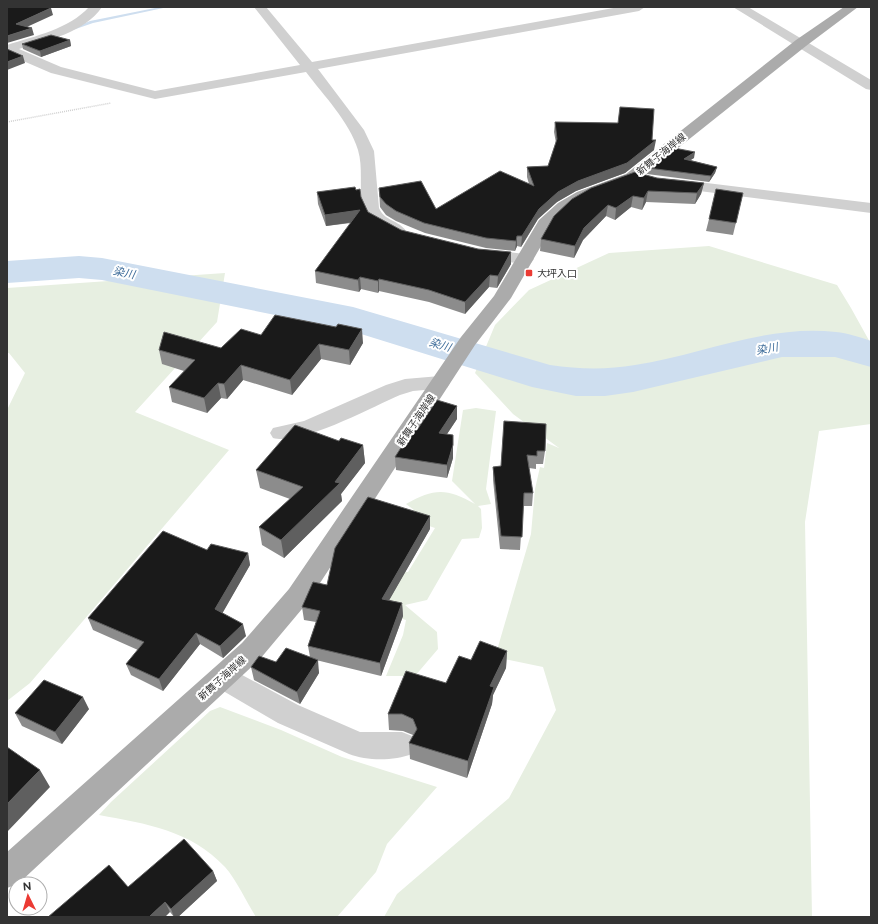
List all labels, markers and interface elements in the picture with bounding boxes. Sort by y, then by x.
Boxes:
street label: 新舞子海岸線 [634,131,688,177]
water label: 染川 [112,265,137,282]
marker: 大坪入口 [524,268,534,278]
place label: 大坪入口 [537,268,577,279]
water label: 染川 [428,336,453,355]
water label: 染川 [755,340,780,357]
street label: 新舞子海岸線 [395,392,437,448]
street label: 新舞子海岸線 [196,654,248,702]
north arrow [8,876,48,916]
text: N [22,880,32,893]

